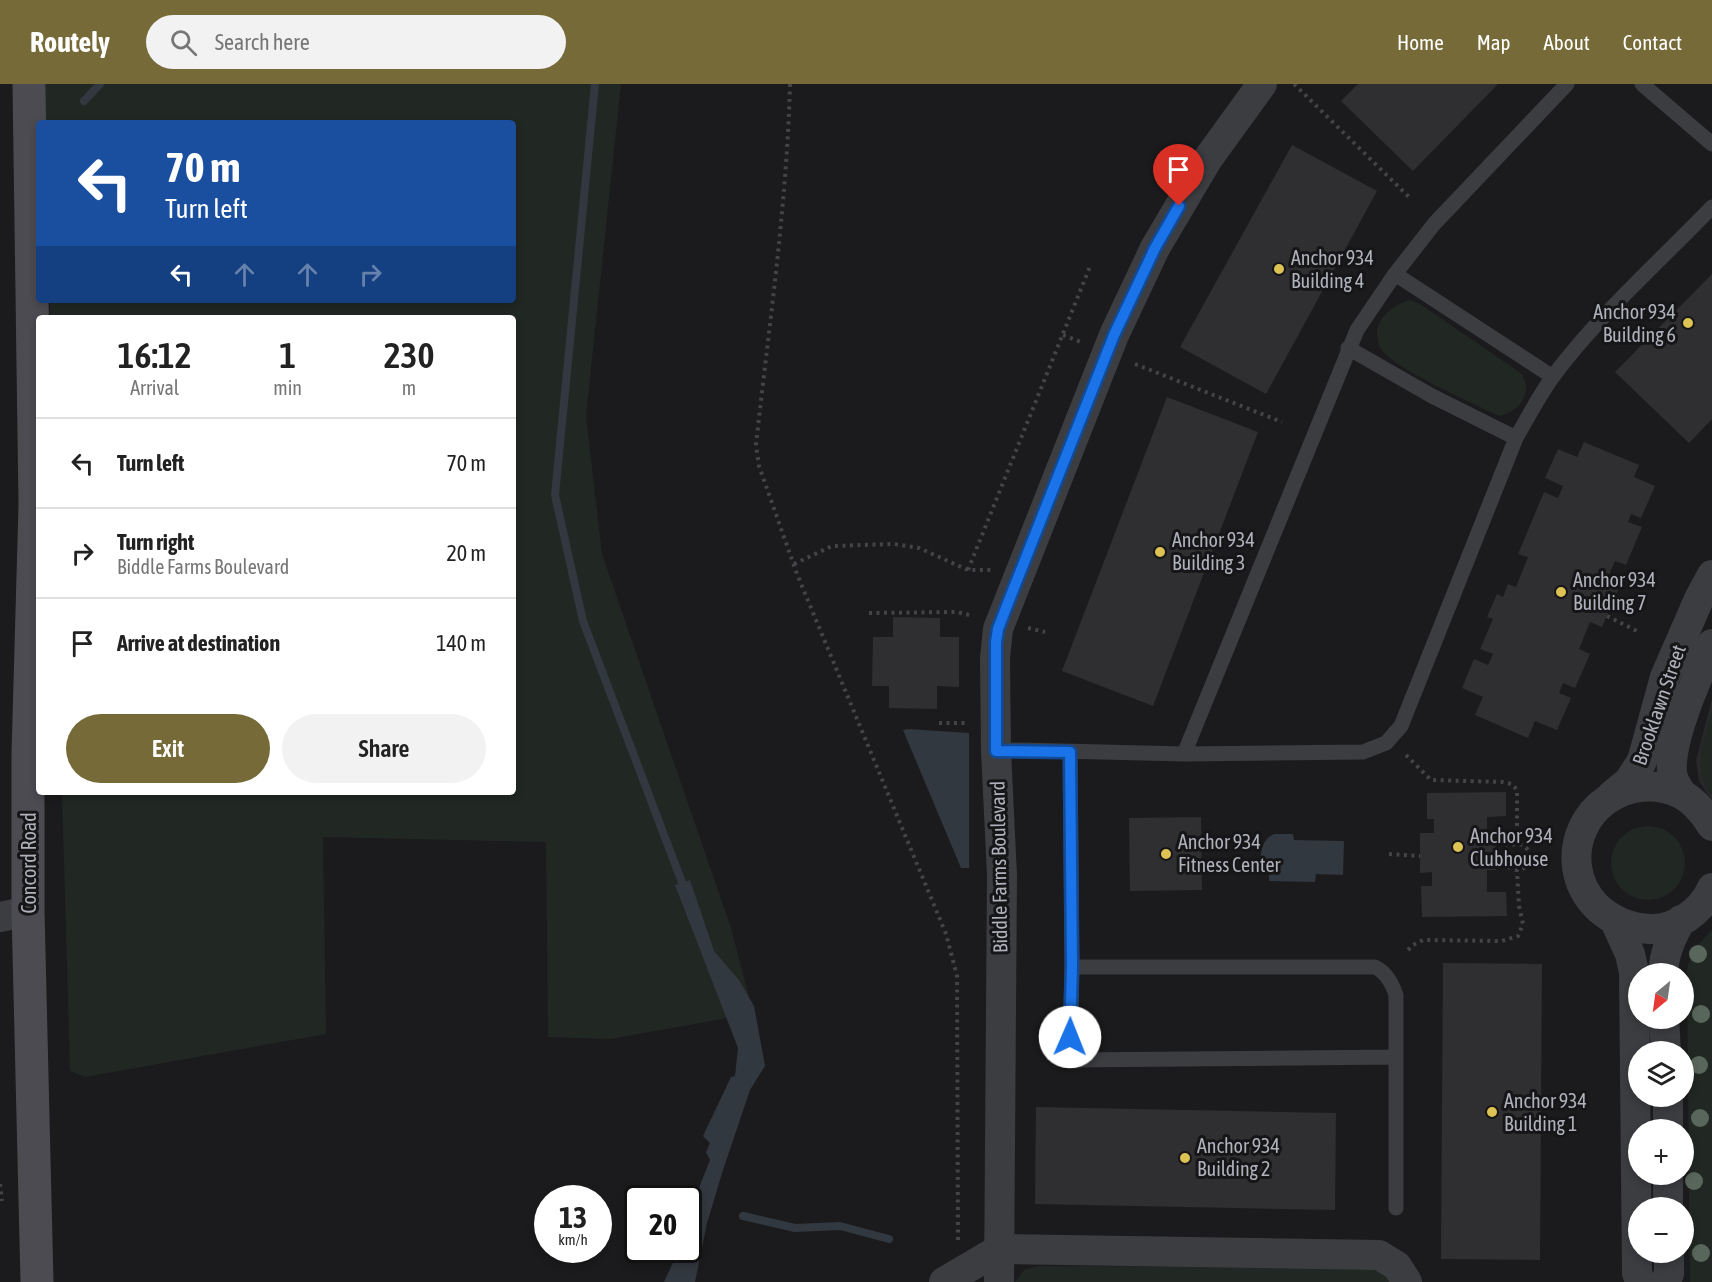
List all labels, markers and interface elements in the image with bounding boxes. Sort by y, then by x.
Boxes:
search box [146,15,566,69]
text: Routely [30,26,110,58]
icon: search [167,26,200,59]
text: Search here [215,29,310,55]
text: Home [1397,30,1444,54]
text: Map [1477,30,1511,54]
text: About [1544,30,1590,54]
text: Contact [1623,30,1682,54]
text: 70 m [165,143,240,191]
icon: left [66,144,144,222]
pin [1153,144,1204,206]
icon: arrive [1162,153,1195,186]
text: Turn left [165,193,248,224]
place label: Anchor 934 Building 4 [1291,246,1374,292]
icon: left [165,258,198,291]
icon: ahead [228,258,261,291]
icon: ahead [291,258,324,291]
icon: right [354,258,387,291]
marker: Anchor 934 Building 4 [1272,262,1286,276]
place label: Anchor 934 Building 6 [1593,300,1676,346]
marker: Anchor 934 Building 6 [1681,316,1695,330]
text: 16:12 [118,334,192,376]
text: 1 [279,334,296,376]
text: 230 [384,334,434,376]
text: Arrival [130,376,179,399]
text: min [273,376,302,399]
text: m [402,376,416,399]
icon: left [66,447,99,480]
text: Turn left [117,450,184,476]
text: 70 m [446,450,486,476]
place label: Anchor 934 Building 3 [1172,528,1255,574]
text: Turn right [117,529,194,555]
icon: right [66,537,99,570]
text: 20 m [446,540,486,566]
marker: Anchor 934 Building 3 [1153,545,1167,559]
text: Biddle Farms Boulevard [117,555,289,578]
place label: Anchor 934 Building 7 [1573,568,1656,614]
marker: Anchor 934 Building 7 [1554,585,1568,599]
icon: arrive [66,627,99,660]
text: Arrive at destination [117,630,280,656]
text: 140 m [436,630,486,656]
street label: Brooklawn Street [1627,641,1690,768]
button: Exit [66,714,270,783]
button: Share [282,714,486,783]
street label: Biddle Farms Boulevard [985,781,1012,953]
street label: Concord Road [17,812,40,914]
place label: Anchor 934 Clubhouse [1470,824,1553,870]
place label: Anchor 934 Fitness Center [1178,830,1281,876]
marker: Anchor 934 Clubhouse [1451,840,1465,854]
marker: Anchor 934 Fitness Center [1159,847,1173,861]
north arrow [1628,963,1694,1029]
map controls [1628,963,1694,1263]
position arrow [1038,1005,1102,1069]
button: layers [1628,1041,1694,1107]
place label: Anchor 934 Building 1 [1504,1089,1587,1135]
marker: Anchor 934 Building 1 [1485,1105,1499,1119]
button: + [1628,1119,1694,1185]
place label: Anchor 934 Building 2 [1197,1134,1280,1180]
marker: Anchor 934 Building 2 [1178,1151,1192,1165]
speed limit sign: 20 [624,1185,702,1263]
button: − [1628,1197,1694,1263]
text: 13 [559,1200,587,1234]
text: km/h [558,1231,588,1248]

